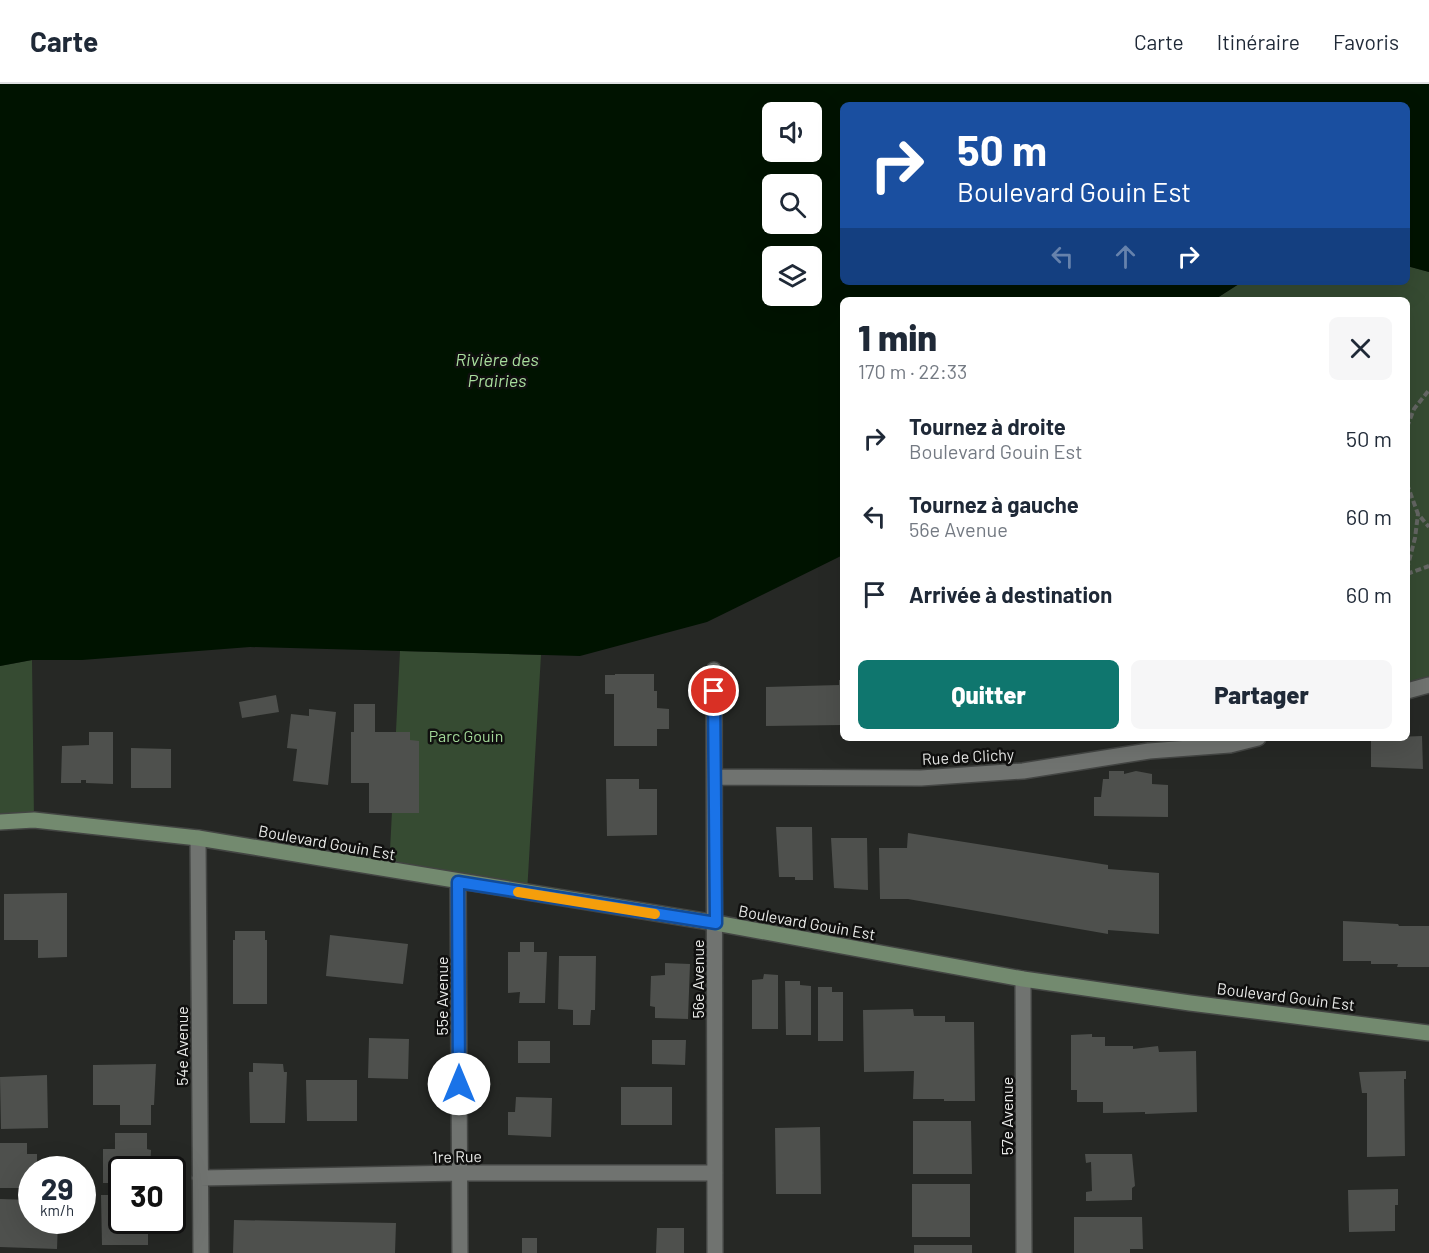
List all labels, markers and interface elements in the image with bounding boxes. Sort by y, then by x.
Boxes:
text: Carte [30,24,98,58]
text: Carte [1134,29,1184,54]
text: Itinéraire [1217,29,1300,54]
text: Favoris [1333,29,1399,54]
map controls [762,102,822,306]
button: sound [762,102,822,162]
text: 50 m [957,124,1047,174]
icon: right [858,126,936,204]
button: search [762,174,822,234]
text: Boulevard Gouin Est [957,175,1191,207]
icon: left [1046,240,1079,273]
icon: ahead [1109,240,1142,273]
icon: right [1172,240,1205,273]
button: layers [762,246,822,306]
text: 1 min [858,315,937,358]
button: close [1329,317,1392,380]
water label: Rivière des Prairies [455,348,539,391]
text: 170 m · 22:33 [858,359,967,383]
text: Tournez à droite [909,413,1066,439]
icon: right [858,422,891,455]
text: 50 m [1346,425,1392,451]
text: Boulevard Gouin Est [909,439,1082,463]
text: Tournez à gauche [909,491,1079,517]
icon: left [858,500,891,533]
text: 60 m [1346,503,1392,529]
text: 56e Avenue [909,517,1008,541]
icon: arrive [858,578,891,611]
text: Arrivée à destination [909,581,1112,607]
text: 60 m [1346,581,1392,607]
button: Quitter [858,660,1119,729]
button: Partager [1131,660,1392,729]
pin [688,665,739,716]
icon: arrive [697,674,730,707]
park label: Parc Gouin [429,726,503,745]
street label: Rue de Clichy [921,744,1015,768]
street label: Boulevard Gouin Est [257,821,397,863]
street label: Boulevard Gouin Est [737,901,877,943]
street label: 56e Avenue [688,939,707,1019]
street label: 55e Avenue [432,956,451,1036]
street label: Boulevard Gouin Est [1216,978,1356,1014]
street label: 54e Avenue [172,1006,191,1086]
position arrow [427,1052,491,1116]
street label: 57e Avenue [997,1077,1016,1155]
street label: 1re Rue [432,1146,482,1166]
speed limit sign: 30 [108,1156,186,1234]
text: 29 [41,1170,73,1206]
text: km/h [40,1201,74,1219]

